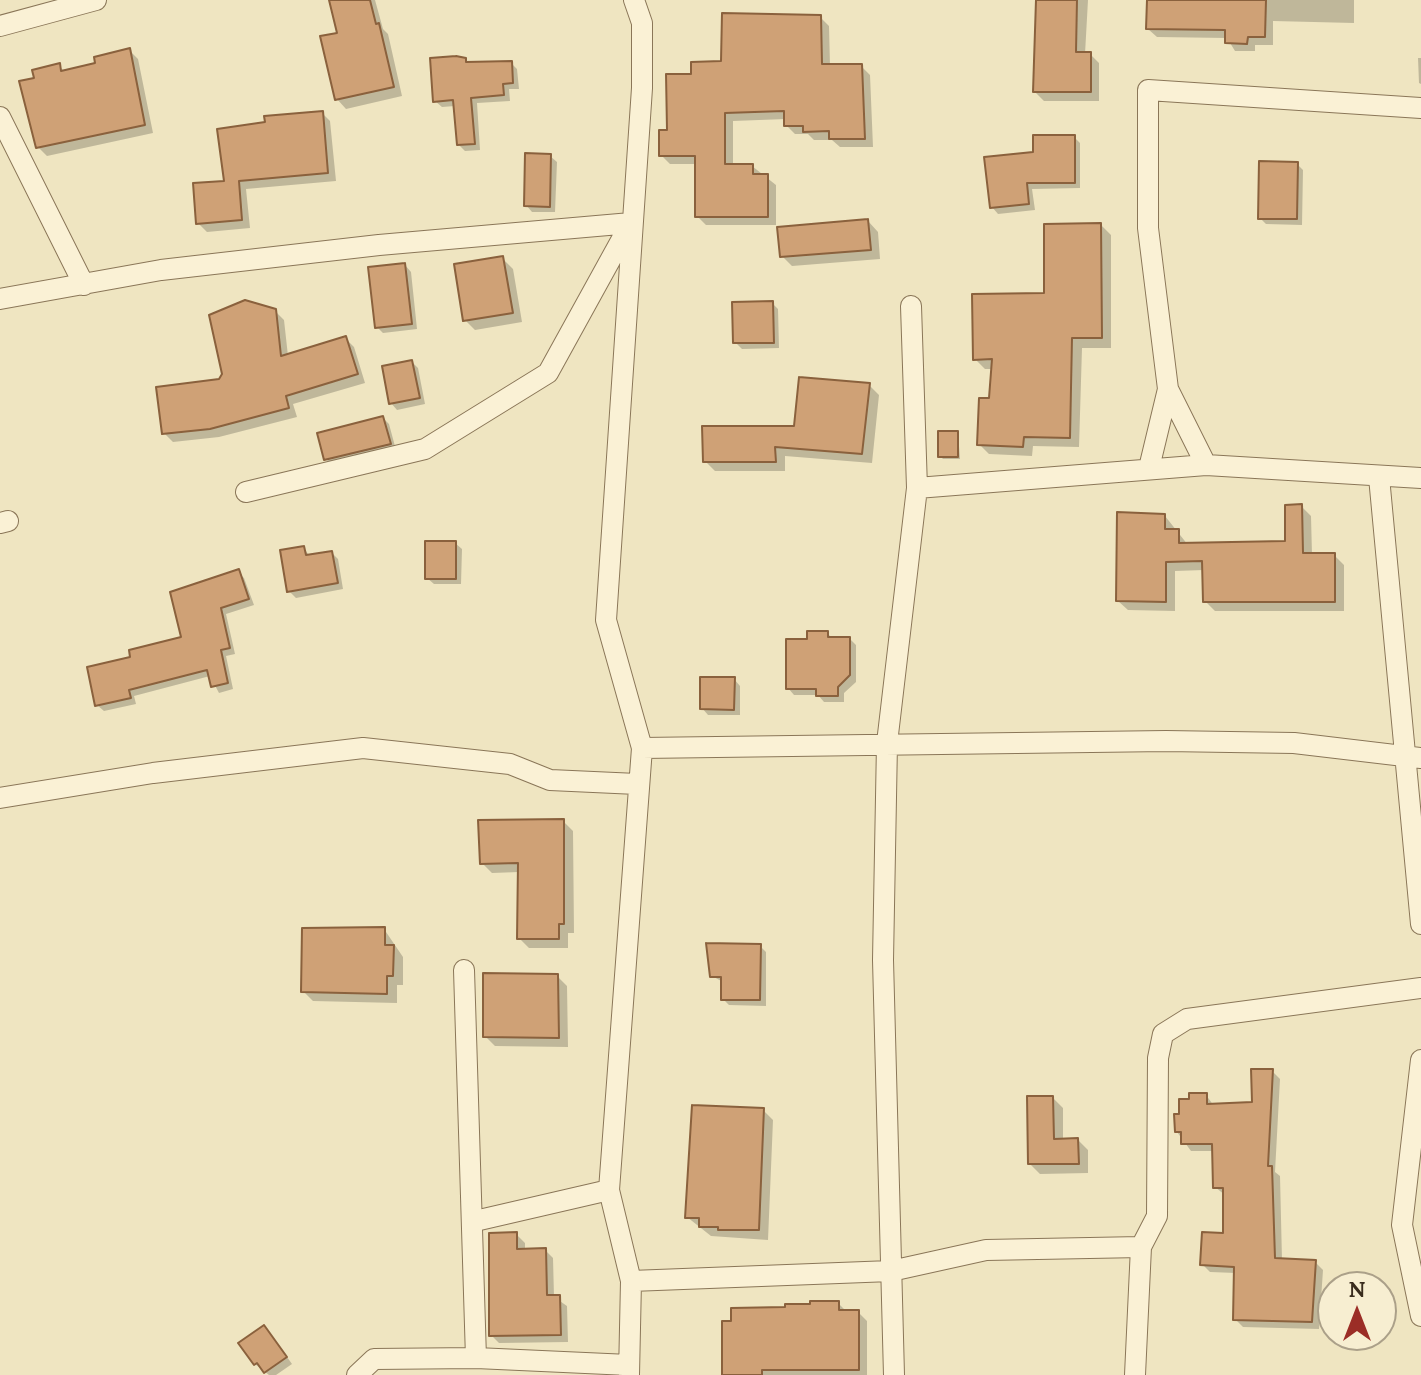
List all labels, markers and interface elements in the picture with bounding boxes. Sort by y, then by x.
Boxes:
north arrow [1317,1271,1397,1351]
text: N [1348,1275,1366,1303]

